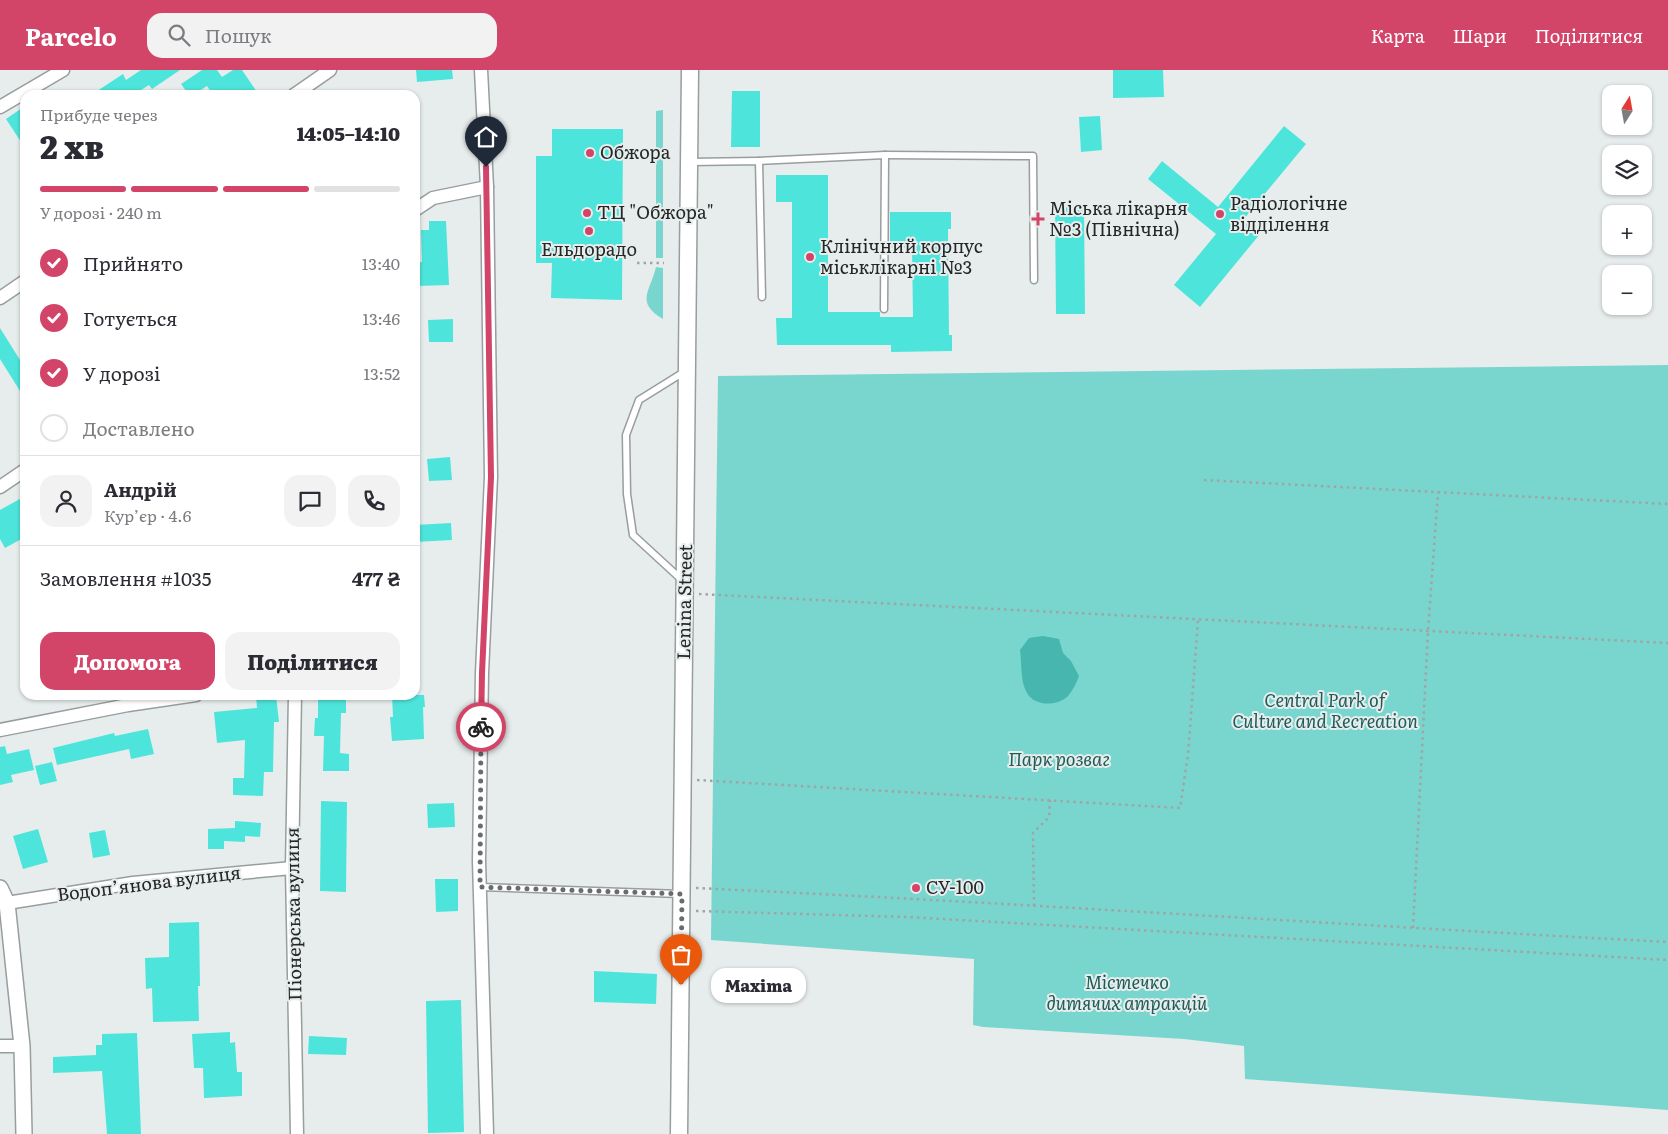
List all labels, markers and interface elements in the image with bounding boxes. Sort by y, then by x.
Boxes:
search box [147,13,497,58]
text: Parcelo [25,18,117,53]
icon: search [165,21,193,49]
text: Пошук [205,21,272,49]
text: Карта [1371,22,1425,49]
text: Шари [1453,22,1507,49]
text: Поділитися [1535,22,1643,49]
north arrow [1602,85,1652,135]
map controls [1602,85,1652,315]
text: Прибуде через [40,102,158,126]
pin [465,116,507,167]
text: 14:05–14:10 [297,119,400,147]
text: 2 хв [40,121,104,169]
icon: home [472,123,500,151]
place label: Обжора [600,138,671,165]
button: layers [1602,145,1652,195]
marker: Обжора [584,147,596,159]
place label: Радіологічне відділення [1230,189,1347,237]
place label: Міська лікарня №3 (Північна) [1049,194,1188,242]
place label: ТЦ "Обжора" [597,198,714,225]
text: У дорозі · 240 m [40,200,162,224]
button: + [1602,205,1652,255]
marker: ТЦ "Обжора" [581,207,593,219]
marker: Радіологічне відділення [1214,208,1226,220]
marker: Міська лікарня №3 (Північна) [1031,212,1045,226]
marker: Ельдорадо [583,225,595,237]
place label: Клінічний корпус міськлікарні №3 [820,232,983,280]
place label: Ельдорадо [541,235,637,262]
icon: check [40,249,68,277]
text: Прийнято [83,249,183,277]
text: 13:40 [362,251,400,275]
marker: Клінічний корпус міськлікарні №3 [804,251,816,263]
button: − [1602,265,1652,315]
icon: check [40,304,68,332]
text: Готується [83,304,178,332]
text: 13:46 [362,306,400,330]
icon: check [40,359,68,387]
text: У дорозі [83,359,160,387]
text: 13:52 [363,361,400,385]
text: Доставлено [83,414,195,442]
button: person [40,475,92,527]
text: Андрій [104,475,177,503]
button: chat [284,475,336,527]
button: phone [348,475,400,527]
text: Кур’єр · 4.6 [104,503,191,527]
street label: Lenina Street [669,543,698,660]
text: Замовлення #1035 [40,564,211,592]
text: 477 ₴ [352,564,400,592]
button: Допомога [40,632,215,690]
button: Поділитися [225,632,400,690]
park label: Central Park of Culture and Recreation [1232,686,1418,734]
courier [456,702,506,752]
icon: bike [467,713,495,741]
park label: Парк розваг [1008,745,1110,772]
street label: Піонерська вулиця [277,827,308,1001]
street label: Водоп’янова вулиця [55,858,242,907]
place label: СУ-100 [926,873,984,900]
marker: СУ-100 [910,882,922,894]
pin [660,934,702,985]
icon: bag [667,941,695,969]
callout: Maxima [711,968,806,1002]
park label: Містечко дитячих атракцій [1047,968,1208,1016]
text: Maxima [725,973,792,997]

